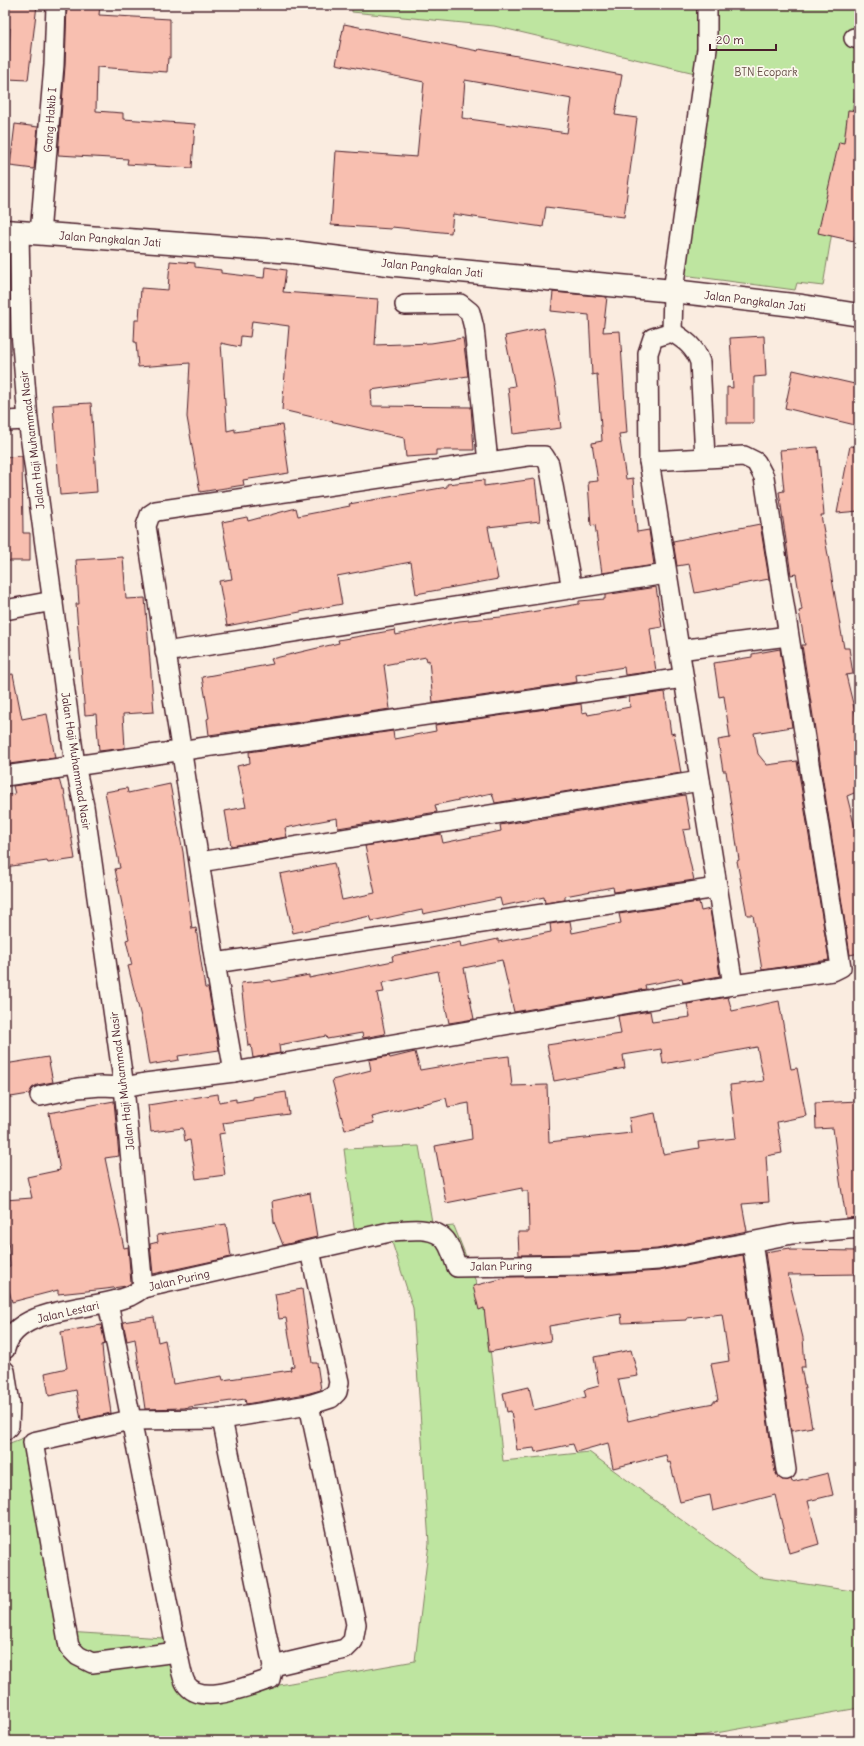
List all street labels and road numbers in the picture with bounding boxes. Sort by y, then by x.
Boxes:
street label: Gang Hakib I [41,87,59,153]
street label: Jalan Pangkalan Jati [58,228,162,250]
street label: Jalan Pangkalan Jati [380,256,484,280]
street label: Jalan Pangkalan Jati [703,288,807,314]
street label: Jalan Haji Muhammad Nasir [16,369,47,510]
street label: Jalan Haji Muhammad Nasir [58,691,94,832]
street label: Jalan Haji Muhammad Nasir [106,1010,137,1151]
street label: Jalan Puring [470,1258,532,1274]
street label: Jalan Puring [147,1266,211,1294]
street label: Jalan Lestari [36,1298,100,1326]

